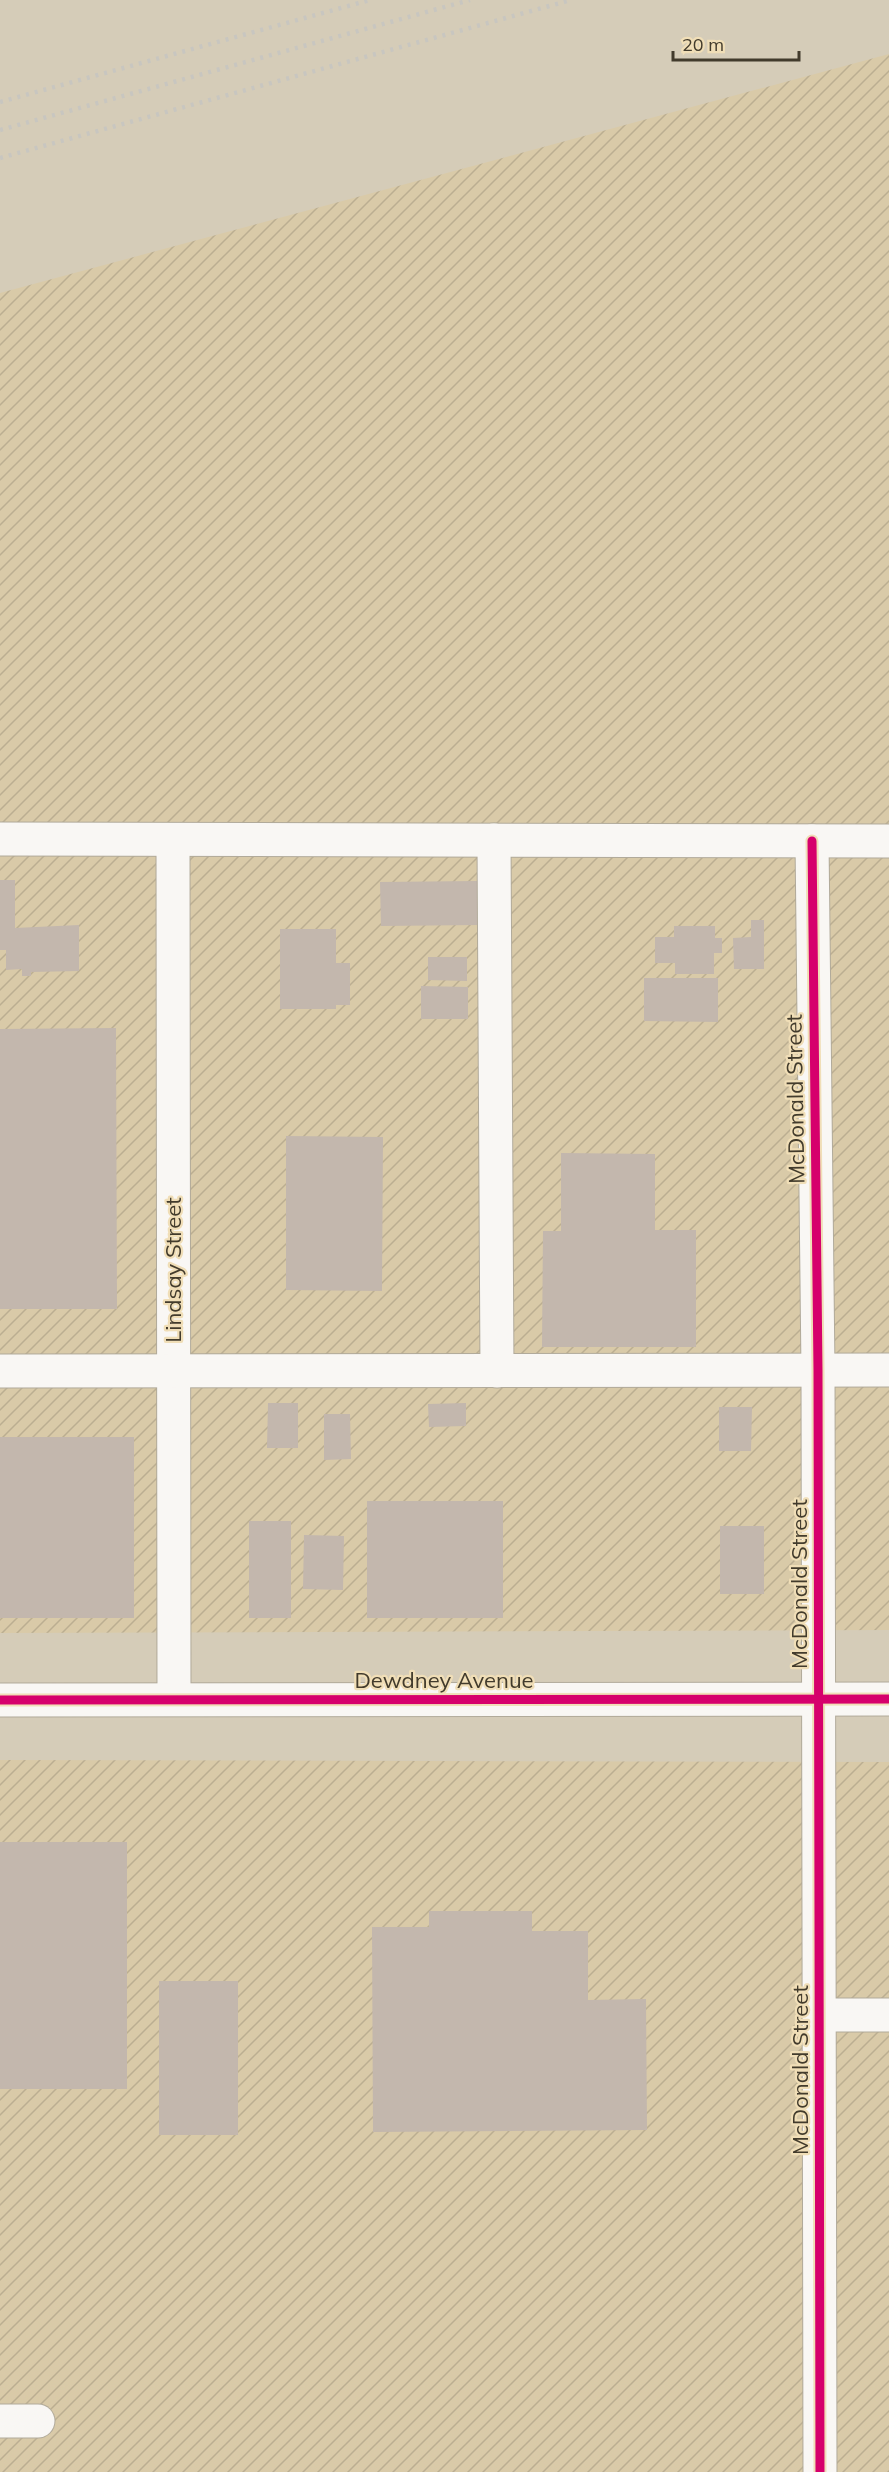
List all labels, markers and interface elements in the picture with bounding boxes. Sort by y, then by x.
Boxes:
scale bar [673,24,799,62]
text: 20 m [682,33,724,56]
street label: McDonald Street [780,1014,810,1184]
street label: Lindsay Street [159,1197,187,1343]
street label: McDonald Street [785,1499,813,1669]
street label: Dewdney Avenue [354,1666,534,1694]
street label: McDonald Street [786,1985,814,2155]

